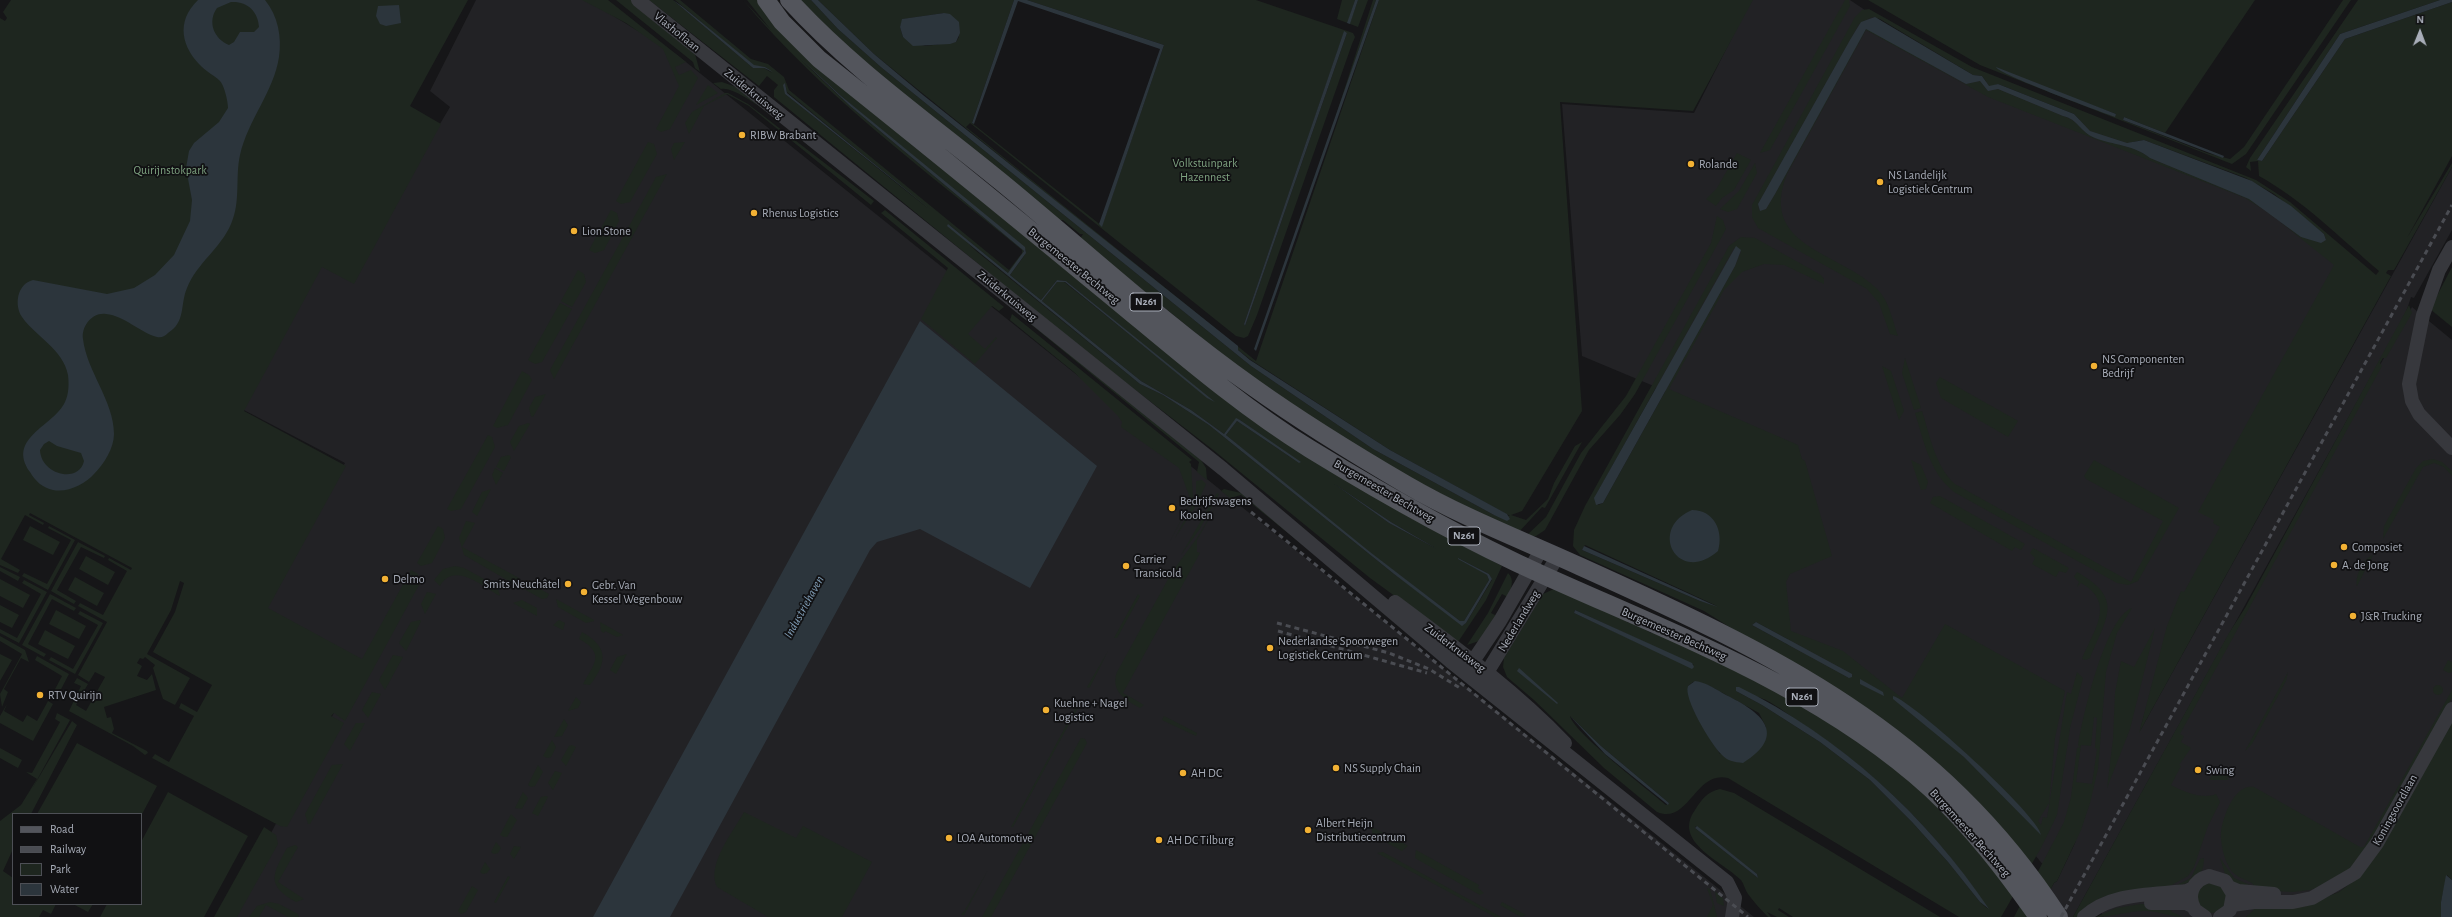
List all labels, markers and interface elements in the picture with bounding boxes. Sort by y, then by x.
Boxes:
street label: Vlashoflaan [651,9,703,55]
north arrow [2400,12,2440,52]
text: N [2416,14,2424,25]
street label: Zuiderkruisweg [721,65,787,123]
place label: RIBW Brabant [750,128,816,142]
marker: RIBW Brabant [737,130,747,140]
park label: Volkstuinpark Hazennest [1173,156,1237,184]
place label: Rolande [1699,157,1737,171]
marker: Rolande [1686,159,1696,169]
park label: Quirijnstokpark [133,163,207,177]
place label: NS Landelijk Logistiek Centrum [1888,168,1973,196]
marker: NS Landelijk Logistiek Centrum [1875,177,1885,187]
place label: Rhenus Logistics [762,206,839,220]
marker: Rhenus Logistics [749,208,759,218]
place label: Lion Stone [582,224,631,238]
street label: Burgemeester Bechtweg [1025,225,1123,307]
marker: Lion Stone [569,226,579,236]
street label: Zuiderkruisweg [974,267,1040,325]
road number: N261 [1130,293,1162,311]
place label: NS Componenten Bedrijf [2102,352,2184,380]
marker: NS Componenten Bedrijf [2089,361,2099,371]
street label: Burgemeester Bechtweg [1331,456,1437,526]
place label: Bedrijfswagens Koolen [1180,494,1252,522]
marker: Bedrijfswagens Koolen [1167,503,1177,513]
road number: N261 [1448,527,1480,545]
place label: Composiet [2352,540,2402,554]
marker: Composiet [2339,542,2349,552]
place label: Carrier Transicold [1134,552,1182,580]
place label: A. de Jong [2342,558,2389,572]
marker: A. de Jong [2329,560,2339,570]
marker: Carrier Transicold [1121,561,1131,571]
place label: Delmo [393,572,425,586]
water label: Industriehaven [780,573,828,641]
marker: Delmo [380,574,390,584]
place label: Smits Neuchâtel [484,577,560,591]
place label: Gebr. Van Kessel Wegenbouw [592,578,682,606]
marker: Smits Neuchâtel [563,579,573,589]
marker: Gebr. Van Kessel Wegenbouw [579,587,589,597]
street label: Nederlandweg [1495,588,1543,654]
street label: Burgemeester Bechtweg [1619,604,1729,664]
place label: J&R Trucking [2361,609,2422,623]
marker: J&R Trucking [2348,611,2358,621]
street label: Zuiderkruisweg [1422,620,1488,676]
place label: Nederlandse Spoorwegen Logistiek Centrum [1278,634,1398,662]
marker: Nederlandse Spoorwegen Logistiek Centrum [1265,643,1275,653]
place label: RTV Quirijn [48,688,102,702]
road number: N261 [1786,688,1818,706]
marker: RTV Quirijn [35,690,45,700]
place label: Kuehne + Nagel Logistics [1054,696,1127,724]
marker: Kuehne + Nagel Logistics [1041,705,1051,715]
place label: NS Supply Chain [1344,761,1421,775]
marker: NS Supply Chain [1331,763,1341,773]
place label: Swing [2206,763,2234,777]
marker: Swing [2193,765,2203,775]
place label: AH DC [1191,766,1222,780]
marker: AH DC [1178,768,1188,778]
street label: Koningsoordlaan [2369,772,2421,848]
street label: Burgemeester Bechtweg [1927,786,2013,880]
legend [12,813,142,905]
place label: Albert Heijn Distributiecentrum [1316,816,1406,844]
text: Road [50,823,74,835]
marker: Albert Heijn Distributiecentrum [1303,825,1313,835]
place label: LOA Automotive [957,831,1033,845]
marker: LOA Automotive [944,833,954,843]
place label: AH DC Tilburg [1167,833,1234,847]
marker: AH DC Tilburg [1154,835,1164,845]
text: Railway [50,843,86,855]
text: Park [50,863,71,875]
text: Water [50,883,79,895]

